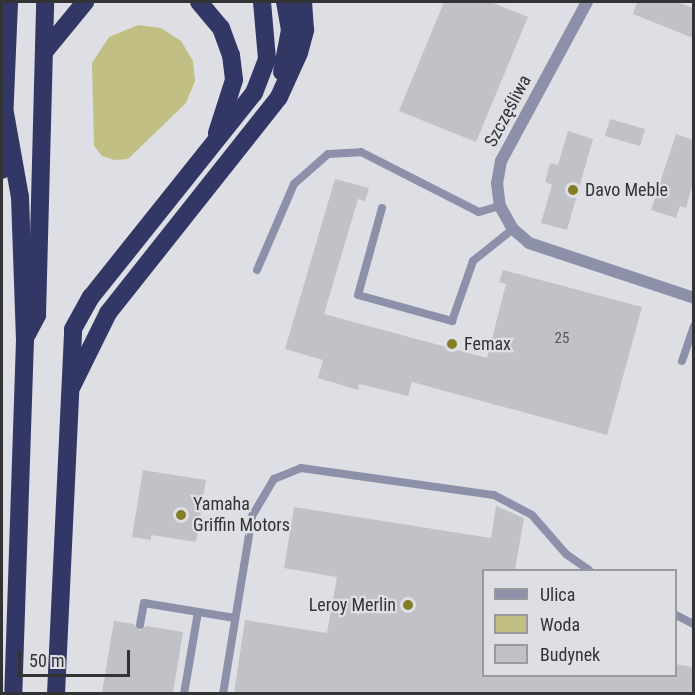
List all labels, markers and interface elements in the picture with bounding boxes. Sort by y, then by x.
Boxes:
street label: Szczęśliwa [480,71,536,151]
place label: Davo Meble [585,179,668,201]
marker: Davo Meble [566,183,580,197]
house number: 25 [555,330,569,348]
place label: Femax [464,333,511,355]
marker: Femax [445,337,459,351]
place label: Yamaha Griffin Motors [193,494,290,536]
marker: Yamaha Griffin Motors [174,508,188,522]
legend [482,569,677,677]
text: Ulica [540,584,575,605]
place label: Leroy Merlin [309,594,396,616]
marker: Leroy Merlin [401,598,415,612]
text: Woda [540,614,580,635]
scale bar [21,638,134,676]
text: Budynek [540,644,600,665]
text: 50 m [29,650,64,671]

